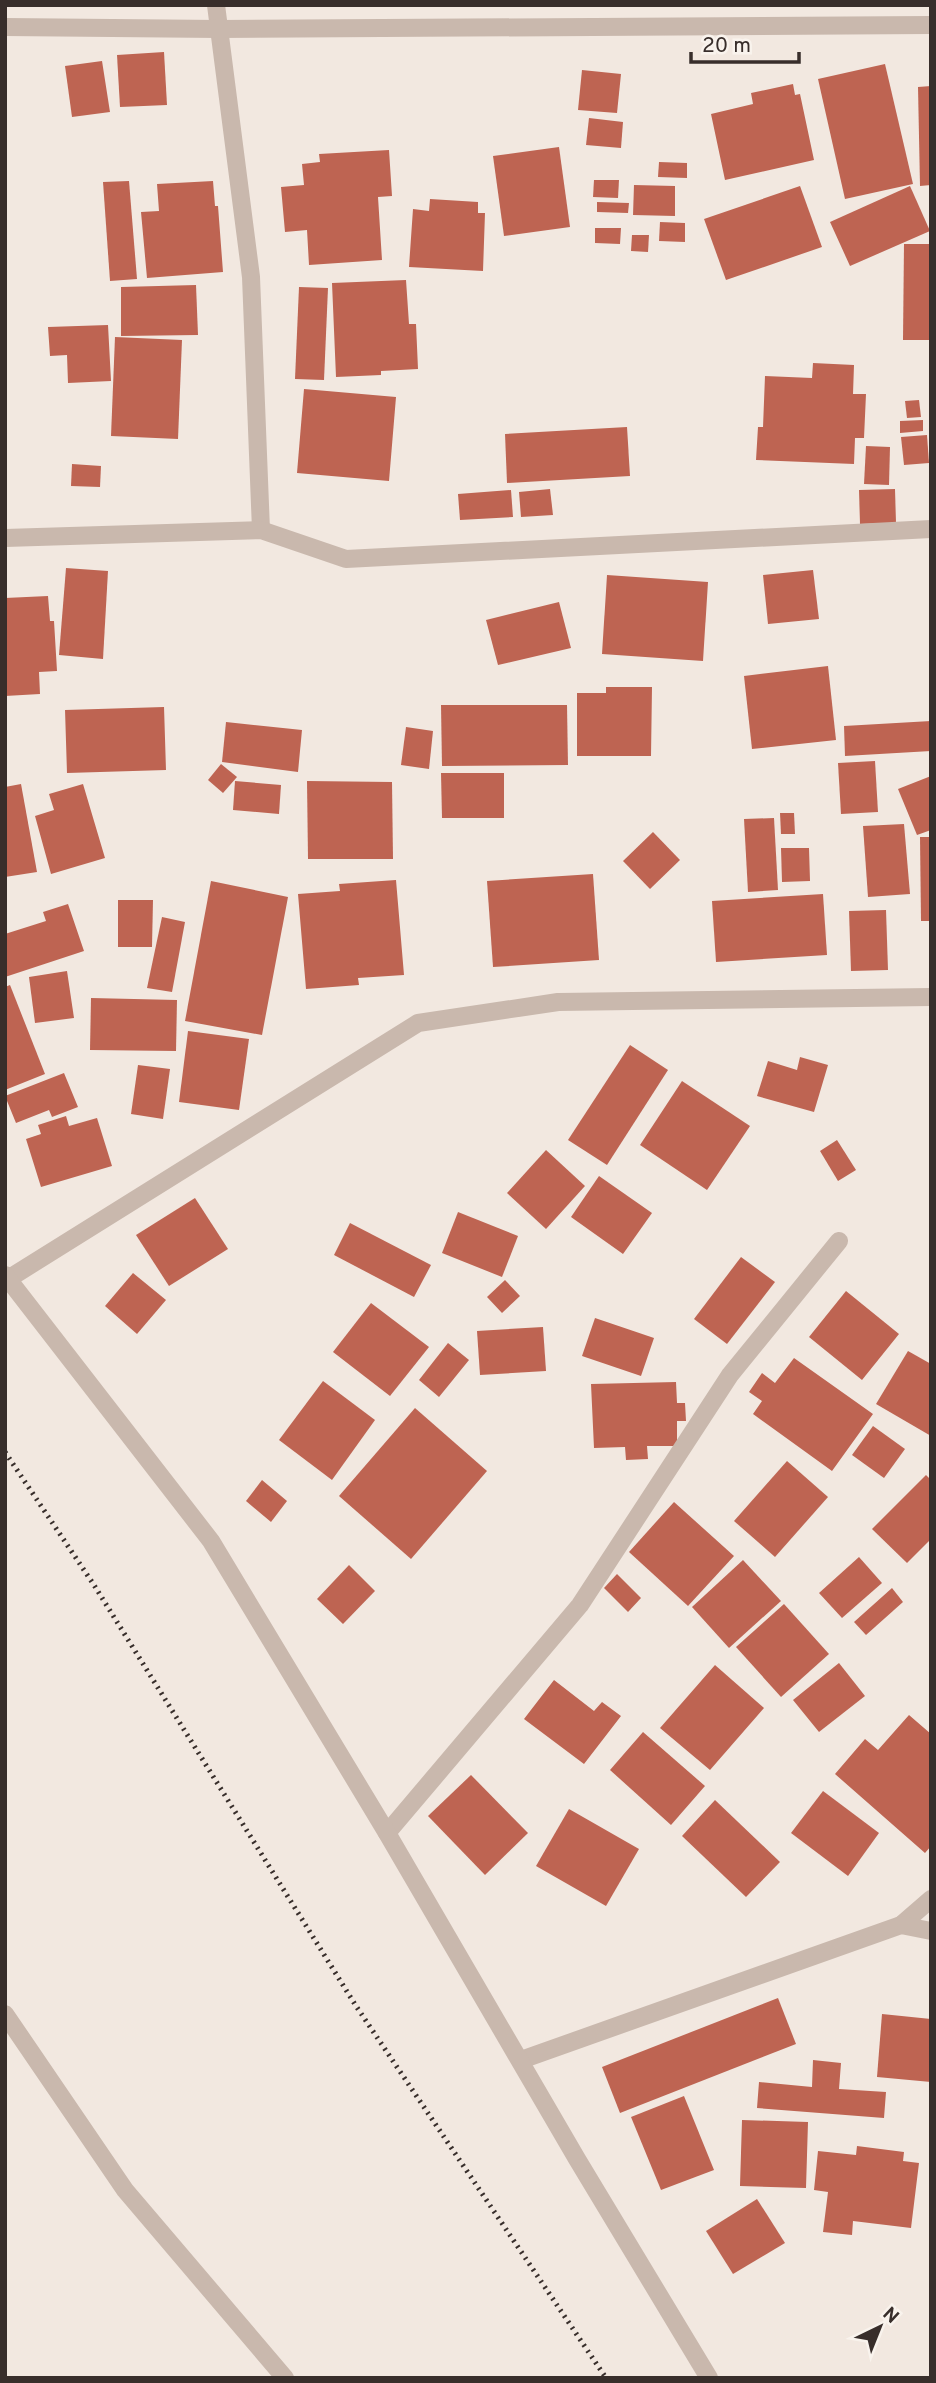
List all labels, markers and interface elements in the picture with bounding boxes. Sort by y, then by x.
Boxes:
scale bar [691,21,800,65]
text: 20 m [702,33,751,60]
north arrow [845,2292,915,2362]
text: N [877,2303,903,2329]

